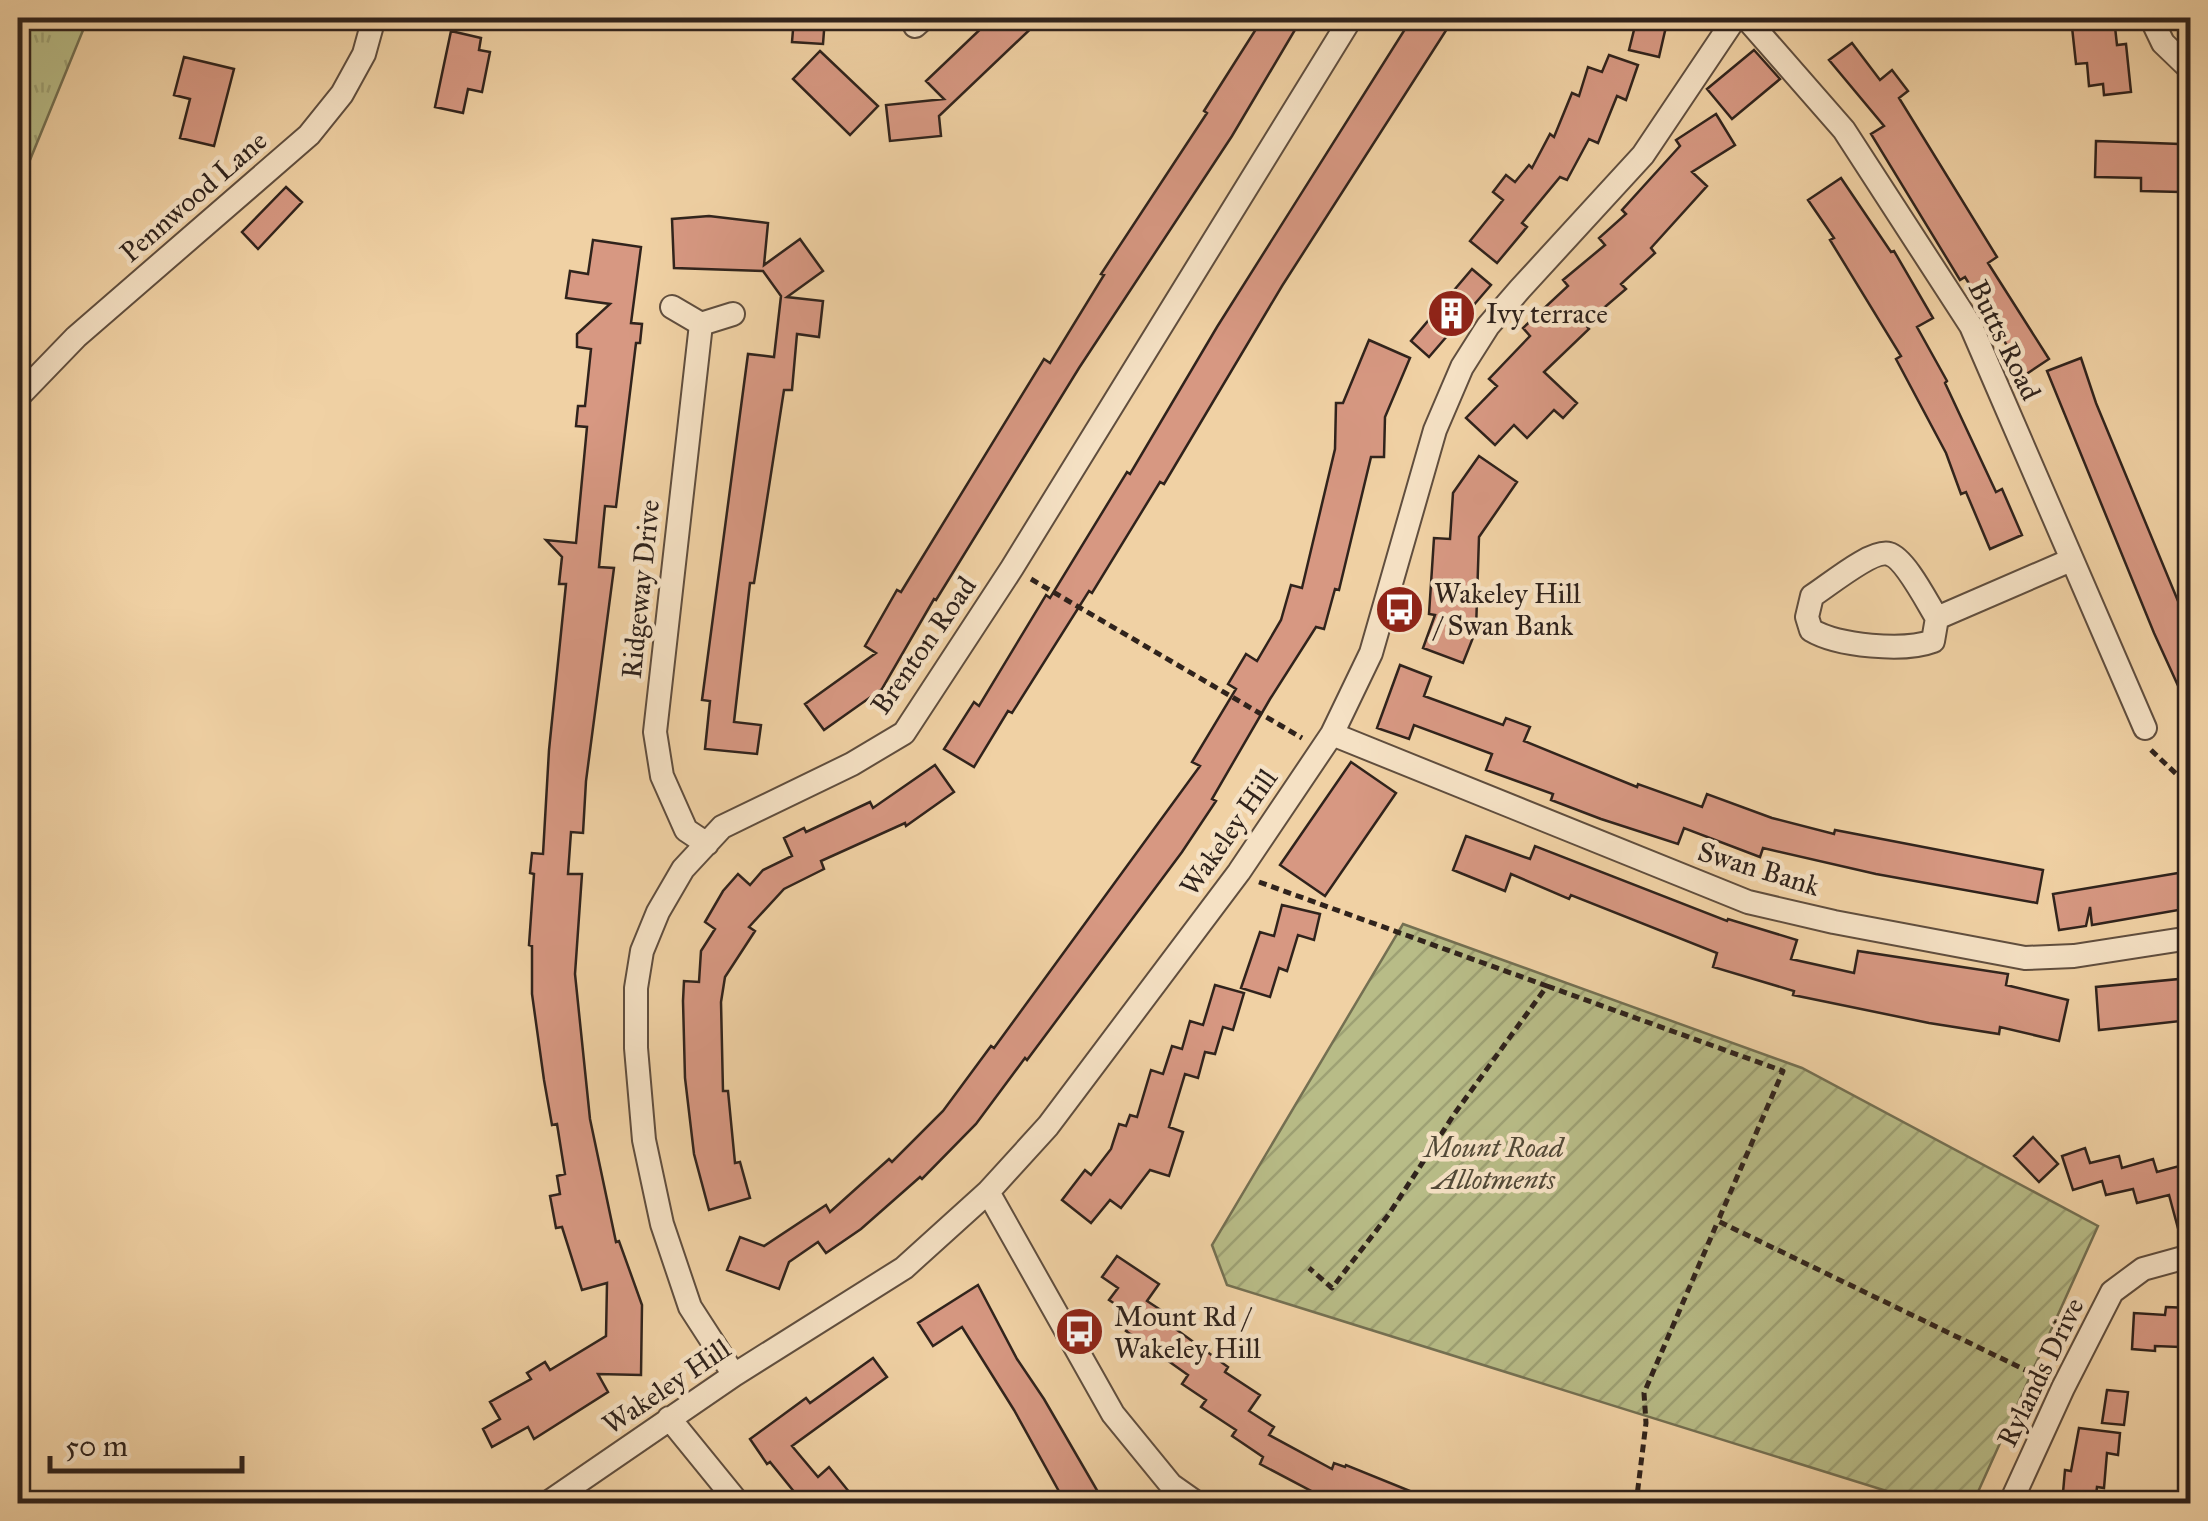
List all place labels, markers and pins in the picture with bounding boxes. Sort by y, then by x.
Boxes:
building icon: Ivy terrace [1425,287,1477,339]
place label: Ivy terrace [1486,296,1608,331]
place label: Wakeley Hill / Swan Bank [1432,576,1581,643]
bus stop icon: Wakeley Hill / Swan Bank [1373,583,1425,635]
place label: Mount Rd / Wakeley Hill [1114,1299,1261,1366]
bus stop icon: Mount Rd / Wakeley Hill [1053,1306,1105,1358]

